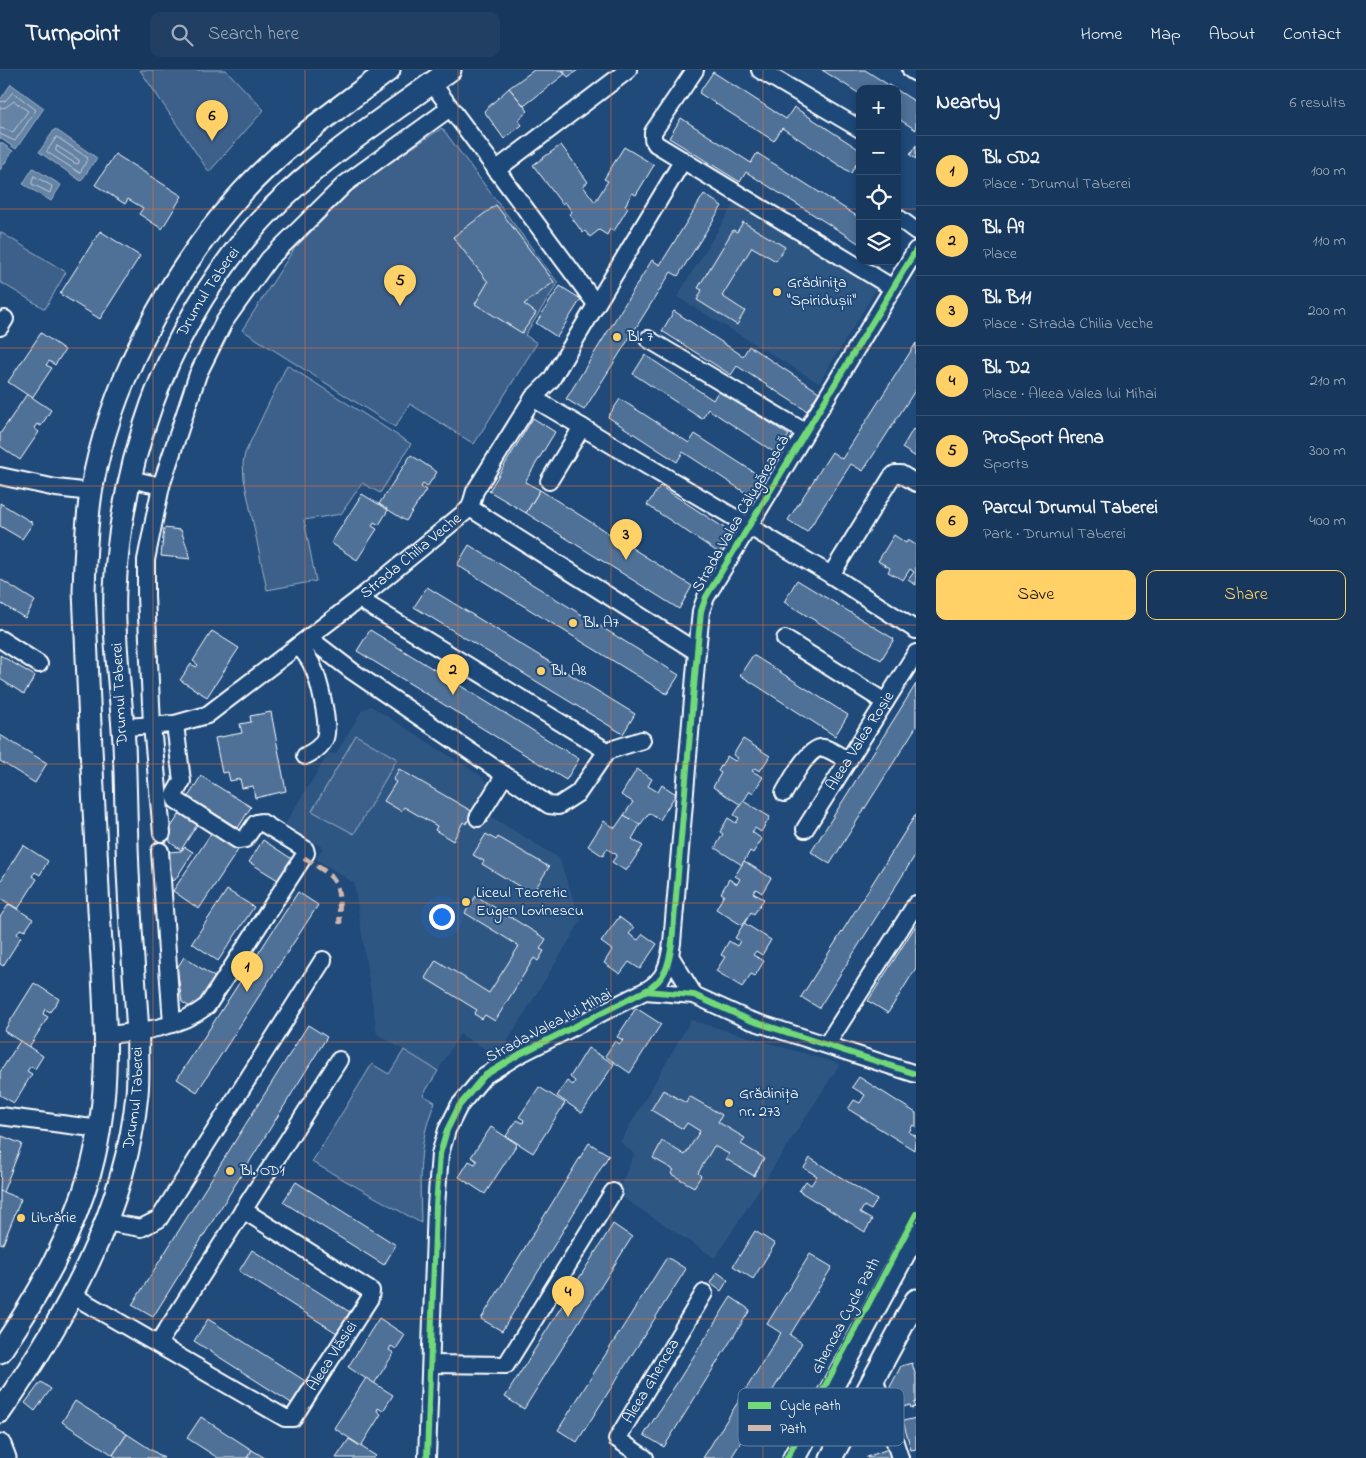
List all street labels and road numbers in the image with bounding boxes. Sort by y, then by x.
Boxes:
street label: Drumul Taberei [170,242,246,342]
street label: Strada Valea Călugărească [686,431,796,597]
street label: Strada Chilia Veche [355,507,468,605]
street label: Drumul Taberei [105,642,135,747]
street label: Aleea Valea Roșie [820,686,901,796]
street label: Strada Valea lui Mihai [482,983,617,1069]
street label: Drumul Taberei [116,1047,150,1152]
street label: Ghencea Cycle Path [805,1254,887,1378]
street label: Aleea Vlăsiei [301,1317,364,1396]
street label: Aleea Ghencea [617,1334,686,1428]

